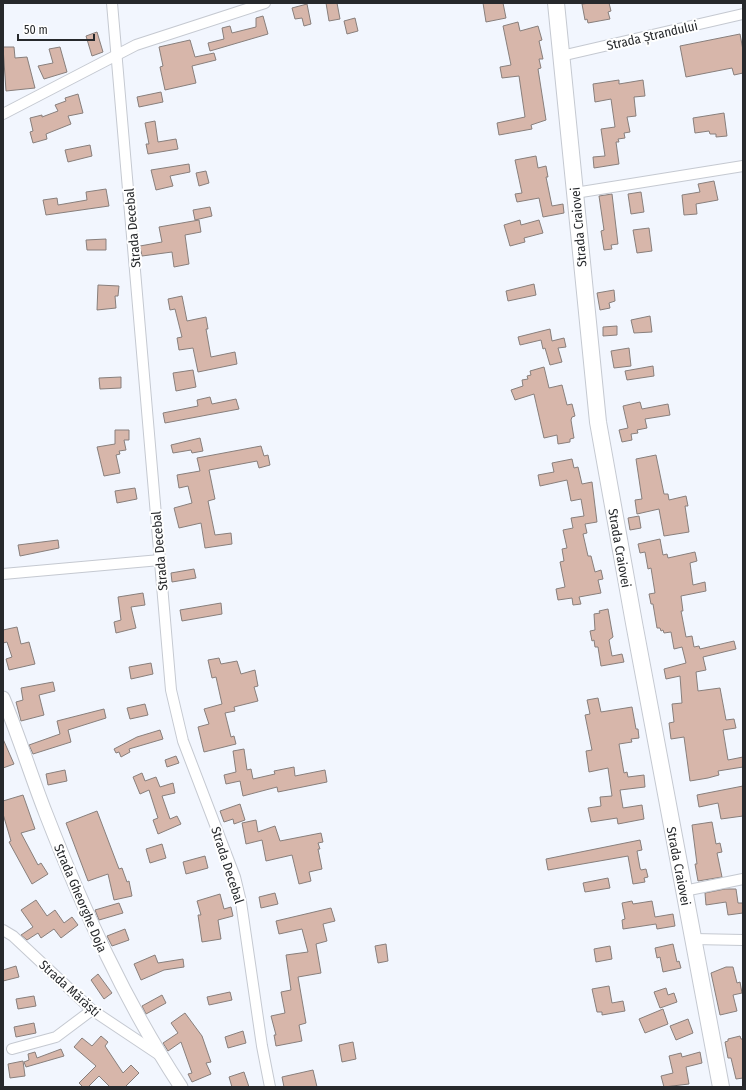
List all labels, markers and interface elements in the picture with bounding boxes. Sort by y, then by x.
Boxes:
scale bar [18,16,94,42]
street label: Strada Ștrandului [605,18,699,54]
text: 50 m [24,23,48,37]
street label: Strada Craiovei [568,186,589,267]
street label: Strada Decebal [122,187,143,268]
street label: Strada Craiovei [605,507,634,589]
street label: Strada Decebal [149,510,170,591]
street label: Strada Decebal [208,825,247,906]
street label: Strada Craiovei [664,825,694,907]
street label: Strada Gheorghe Doja [51,842,110,955]
street label: Strada Mărăști [35,957,103,1020]

